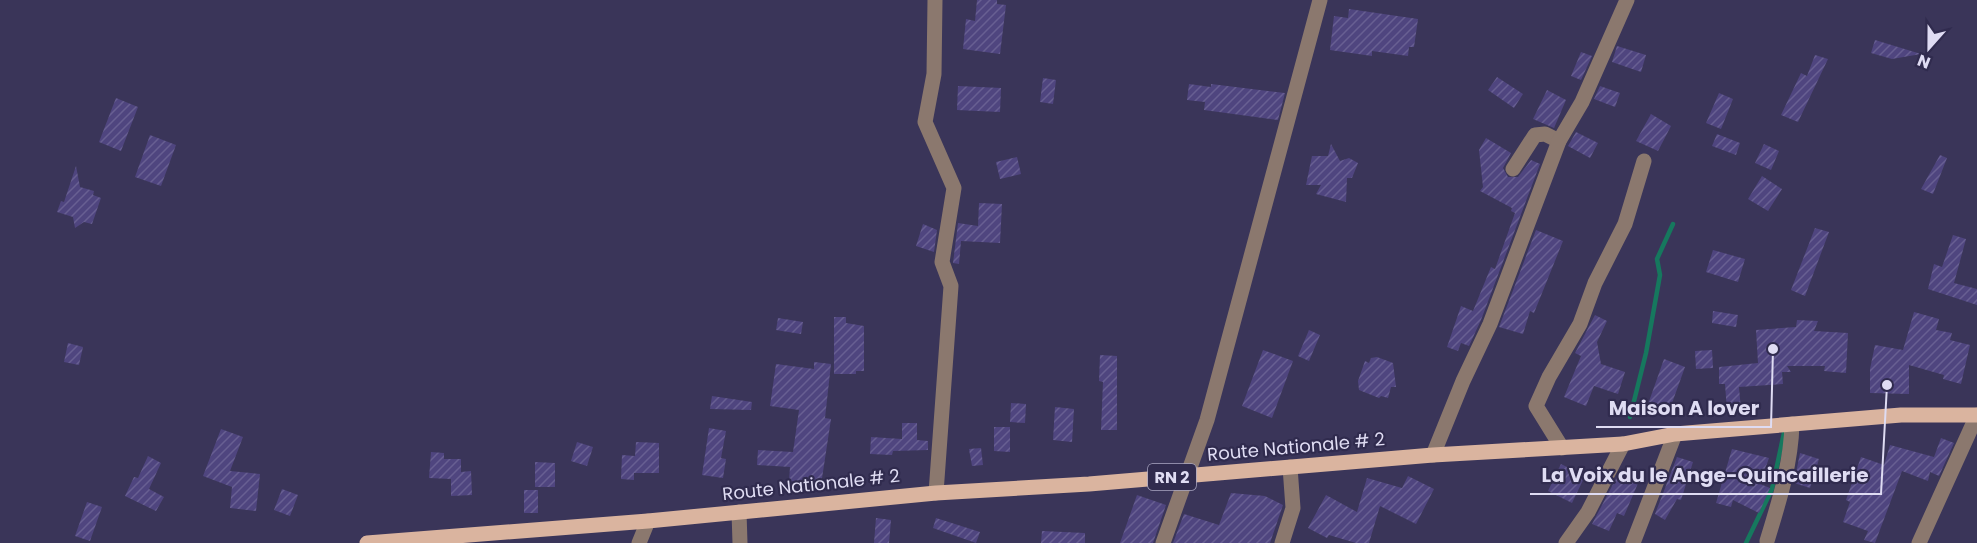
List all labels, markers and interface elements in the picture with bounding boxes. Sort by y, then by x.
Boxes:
north arrow [1899,18,1959,78]
text: N [1914,49,1934,74]
callout: Maison A lover [1596,389,1771,427]
text: Maison A lover [1609,394,1760,422]
street label: Route Nationale # 2 [1206,426,1386,467]
callout: La Voix du le Ange-Quincaillerie [1530,456,1881,494]
text: La Voix du le Ange-Quincaillerie [1541,461,1869,489]
street label: Route Nationale # 2 [721,463,901,506]
road number: RN 2 [1148,464,1196,490]

